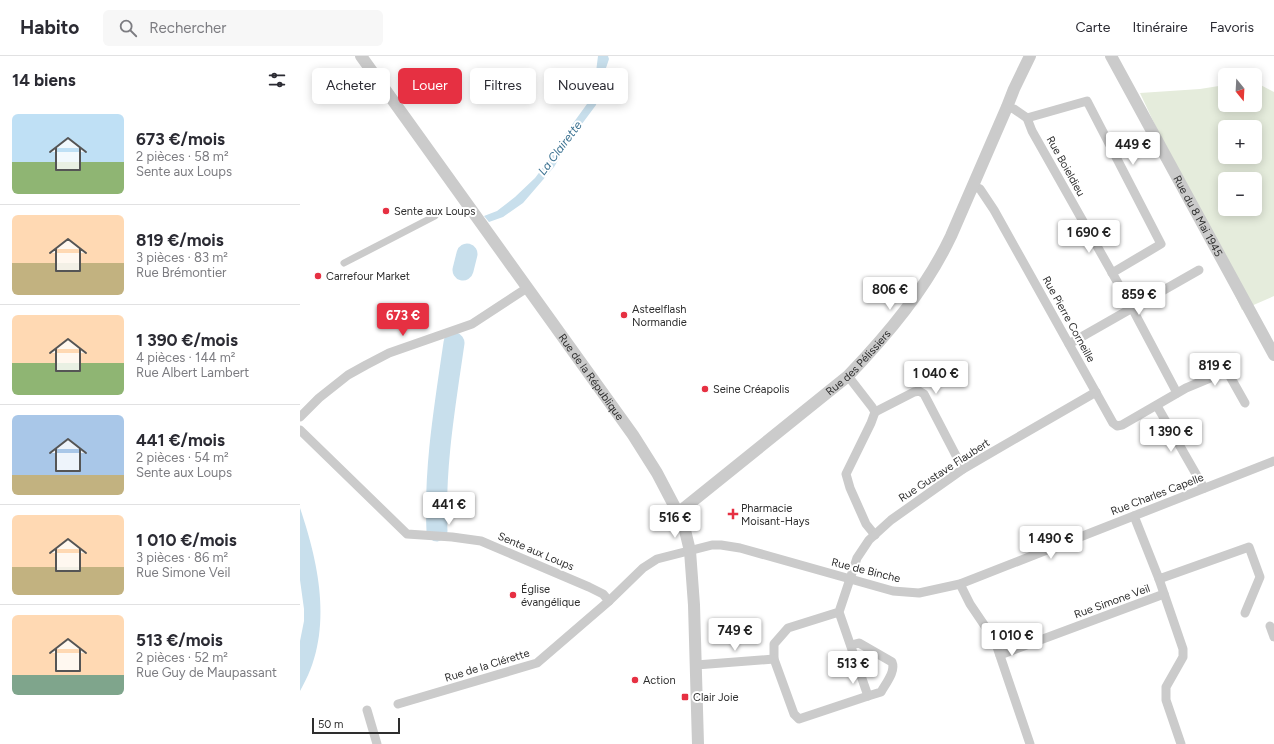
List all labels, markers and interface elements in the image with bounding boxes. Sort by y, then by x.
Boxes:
search box [103,10,383,46]
text: Habito [20,16,79,39]
icon: search [117,17,139,39]
text: Rechercher [149,19,226,37]
text: Carte [1076,19,1110,36]
text: Itinéraire [1132,19,1188,36]
text: Favoris [1210,19,1254,36]
chip: Acheter [312,68,390,104]
chip: Louer [398,68,462,104]
chip: Filtres [470,68,536,104]
chip: Nouveau [544,68,628,104]
north arrow [1218,68,1262,112]
map controls [1218,68,1262,216]
icon: filters [266,69,288,91]
text: 14 biens [12,70,76,90]
water label: La Clairette [535,118,585,178]
button: + [1218,120,1262,164]
text: 673 €/mois [136,129,225,149]
icon: home [44,130,92,178]
pin: 449 € [1105,132,1161,166]
street label: Rue Boieldieu [1044,134,1087,199]
text: 449 € [1115,137,1151,152]
text: 2 pièces · 58 m² [136,149,229,164]
text: Sente aux Loups [136,164,232,179]
button: − [1218,172,1262,216]
street label: Rue du 8 Mai 1945 [1170,173,1225,259]
place label: Sente aux Loups [394,205,475,218]
marker: Sente aux Loups [381,206,391,216]
pin: 1 690 € [1052,220,1126,254]
text: 1 690 € [1067,225,1111,240]
text: 819 €/mois [136,230,224,250]
icon: home [44,231,92,279]
text: 3 pièces · 83 m² [136,250,228,265]
text: Rue Brémontier [136,265,226,280]
place label: Carrefour Market [326,270,410,283]
marker: Carrefour Market [313,271,323,281]
street label: Rue Pierre Corneille [1040,274,1098,365]
pin: 806 € [862,277,918,311]
text: 806 € [872,282,908,297]
pin: 859 € [1111,282,1167,316]
text: 859 € [1121,287,1157,302]
pin: 673 € [375,303,431,337]
place label: Asteelflash Normandie [632,303,687,329]
text: 673 € [386,308,420,323]
marker: Asteelflash Normandie [619,310,629,320]
street label: Rue des Pélissiers [823,327,894,398]
text: 1 390 €/mois [136,330,238,350]
icon: home [44,331,92,379]
street label: Rue de la République [556,331,626,423]
text: 4 pièces · 144 m² [136,350,236,365]
pin: 819 € [1187,353,1243,387]
text: 819 € [1198,358,1232,373]
pin: 1 040 € [899,361,973,395]
text: Rue Albert Lambert [136,365,249,380]
text: 1 040 € [913,366,959,381]
place label: Seine Créapolis [713,383,789,396]
marker: Seine Créapolis [700,384,710,394]
pin: 1 390 € [1134,419,1208,453]
text: 1 390 € [1149,424,1193,439]
text: 441 €/mois [136,430,225,450]
icon: home [44,431,92,479]
street label: Rue Gustave Flaubert [896,436,992,505]
text: 2 pièces · 54 m² [136,450,229,465]
text: Sente aux Loups [136,465,232,480]
street label: Rue Charles Capelle [1109,471,1205,518]
pin: 441 € [421,492,477,526]
text: 441 € [432,497,466,512]
place label: Pharmacie Moisant-Hays [741,502,810,528]
pin: 516 € [647,505,703,539]
marker: Pharmacie Moisant-Hays [728,509,738,519]
text: 516 € [659,510,691,525]
pin: 1 490 € [1014,526,1088,560]
text: 1 010 €/mois [136,530,237,550]
street label: Sente aux Loups [496,530,576,573]
icon: home [44,531,92,579]
text: 1 490 € [1029,531,1073,546]
text: 3 pièces · 86 m² [136,550,228,565]
street label: Rue de Binche [830,556,902,585]
text: Rue Simone Veil [136,565,230,580]
street label: Rue Simone Veil [1072,582,1152,621]
place label: Église évangélique [521,583,580,609]
marker: Église évangélique [508,590,518,600]
pin: 749 € [707,618,763,652]
text: 749 € [717,623,753,638]
pin: 1 010 € [975,623,1049,657]
text: 1 010 € [990,628,1034,643]
text: 513 €/mois [136,630,223,650]
icon: home [44,631,92,679]
street label: Rue de la Clérette [443,646,531,685]
text: 2 pièces · 52 m² [136,650,228,665]
pin: 513 € [825,651,881,685]
text: 513 € [837,656,869,671]
text: Rue Guy de Maupassant [136,665,277,680]
place label: Action [643,674,676,687]
marker: Action [630,675,640,685]
place label: Clair Joie [693,691,739,704]
marker: Clair Joie [680,692,690,702]
scale bar [312,716,400,735]
text: 50 m [318,718,343,731]

